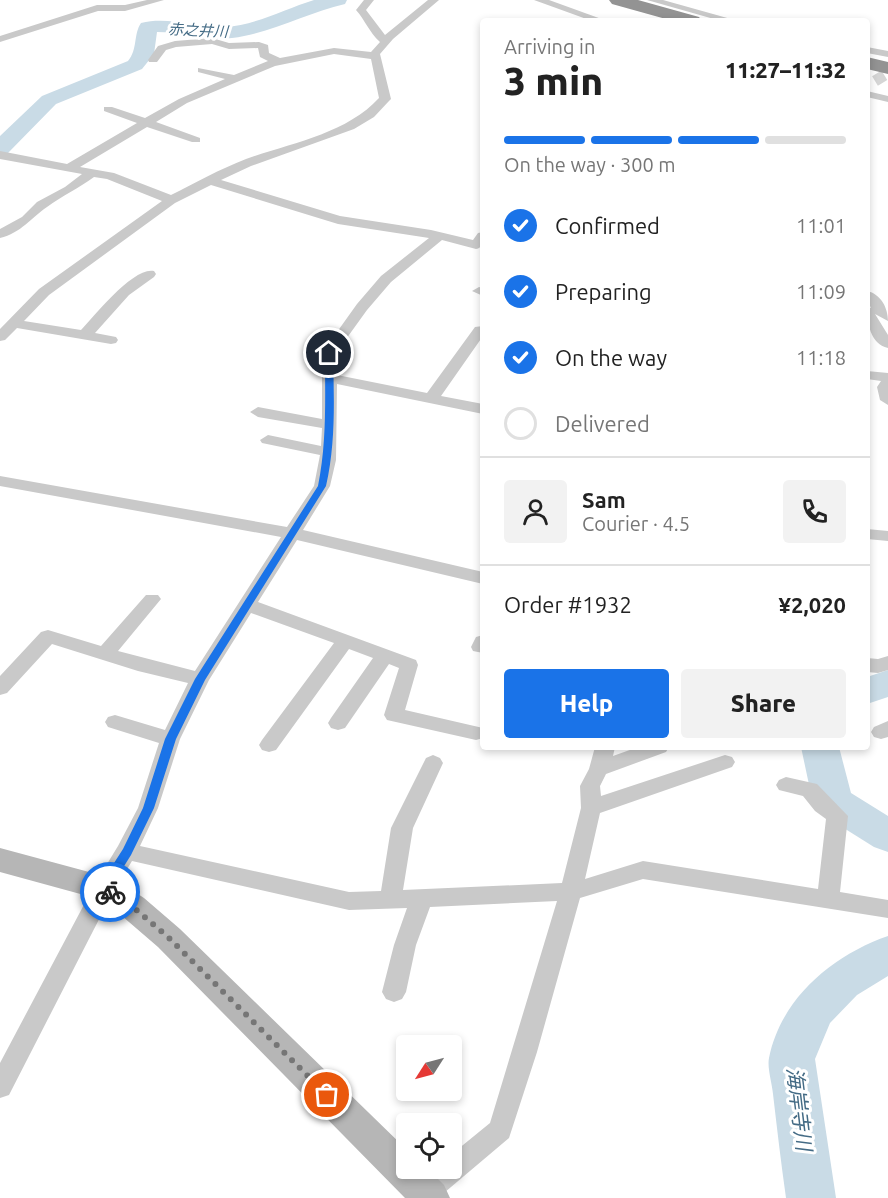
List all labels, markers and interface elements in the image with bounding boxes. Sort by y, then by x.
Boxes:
water label: 赤之井川 [168,20,230,40]
text: Arriving in [504,35,595,58]
text: 11:27–11:32 [725,57,846,82]
text: 3 min [504,59,603,102]
text: On the way · 300 m [504,153,676,176]
icon: check [504,209,537,242]
text: Confirmed [555,213,660,238]
text: 11:01 [796,214,846,237]
icon: check [504,275,537,308]
text: Preparing [555,279,652,304]
text: 11:09 [796,280,846,303]
pin [303,327,354,378]
icon: home [312,336,345,369]
icon: check [504,341,537,374]
text: On the way [555,345,667,370]
text: 11:18 [796,346,846,369]
text: Delivered [555,411,650,436]
button: person [504,480,567,543]
button: phone [783,480,846,543]
text: Sam [582,487,626,512]
text: Courier · 4.5 [582,512,690,535]
text: Order #1932 [504,592,632,617]
text: ¥2,020 [779,592,846,617]
button: Help [504,669,669,738]
button: Share [681,669,846,738]
courier [80,862,140,922]
icon: bike [94,876,127,909]
north arrow [396,1035,462,1101]
map controls [396,1035,462,1179]
water label: 海岸寺川 [783,1066,817,1154]
pin [301,1069,352,1120]
icon: bag [310,1078,343,1111]
button: locate [396,1113,462,1179]

